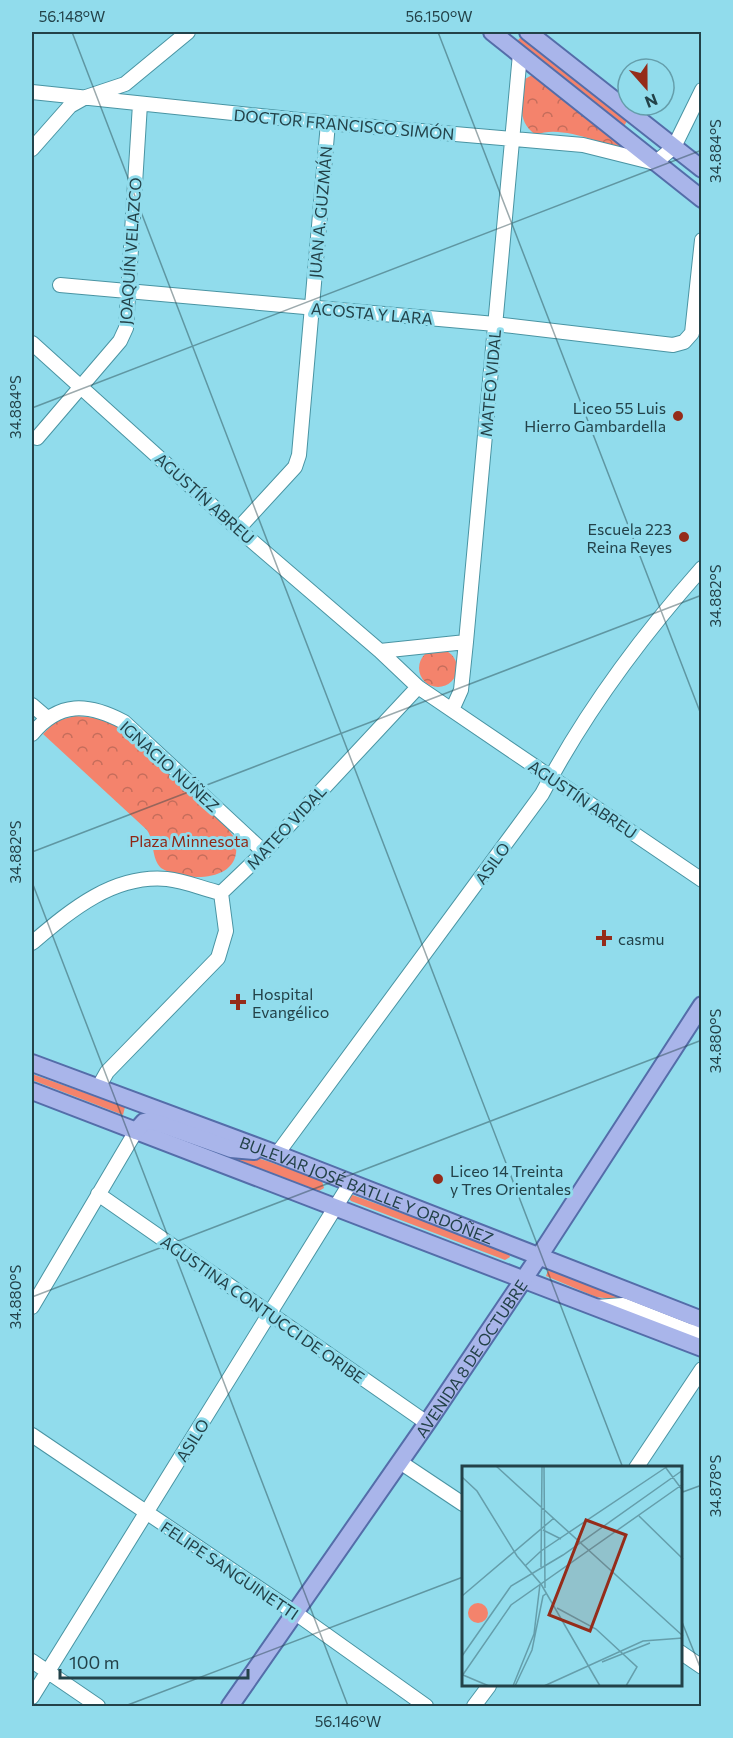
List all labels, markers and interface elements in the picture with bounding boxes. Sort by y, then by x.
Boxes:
text: 56.148°W [39,7,105,25]
text: 56.150°W [406,7,473,25]
north arrow [616,57,676,117]
text: N [643,90,661,112]
street label: DOCTOR FRANCISCO SIMÓN [233,105,455,143]
text: 34.884°S [706,119,724,183]
street label: JUAN A. GUZMÁN [305,145,335,279]
street label: JOAQUÍN VELAZCO [115,177,145,325]
street label: ACOSTA Y LARA [310,298,434,328]
street label: MATEO VIDAL [476,328,504,438]
text: 34.884°S [6,375,24,439]
place label: Liceo 55 Luis Hierro Gambardella [524,398,666,435]
marker: Liceo 55 Luis Hierro Gambardella [671,409,685,423]
street label: AGUSTÍN ABREU [152,449,258,547]
place label: Escuela 223 Reina Reyes [587,519,672,556]
marker: Escuela 223 Reina Reyes [677,530,691,544]
text: 34.882°S [706,564,724,628]
street label: IGNACIO NÚÑEZ [117,717,223,815]
street label: AGUSTÍN ABREU [525,756,641,842]
street label: MATEO VIDAL [242,781,330,873]
text: 34.882°S [6,820,24,884]
park label: Plaza Minnesota [129,831,249,850]
street label: ASILO [471,838,513,888]
marker: casmu [595,929,613,947]
place label: casmu [618,929,664,948]
place label: Hospital Evangélico [252,984,329,1021]
marker: Hospital Evangélico [229,993,247,1011]
text: 34.880°S [706,1009,724,1073]
street label: BULEVAR JOSÉ BATLLE Y ORDÓÑEZ [237,1132,497,1247]
place label: Liceo 14 Treinta y Tres Orientales [450,1161,571,1198]
marker: Liceo 14 Treinta y Tres Orientales [431,1172,445,1186]
street label: AGUSTINA CONTUCCI DE ORIBE [158,1231,368,1387]
text: 34.880°S [6,1265,24,1329]
street label: AVENIDA 8 DE OCTUBRE [411,1276,530,1441]
street label: ASILO [172,1415,212,1465]
text: 34.878°S [706,1455,724,1517]
inset map [462,1466,682,1687]
street label: FELIPE SANGUINETTI [158,1517,302,1623]
scale bar [60,1642,248,1680]
text: 100 m [69,1651,119,1673]
text: 56.146°W [315,1712,381,1730]

